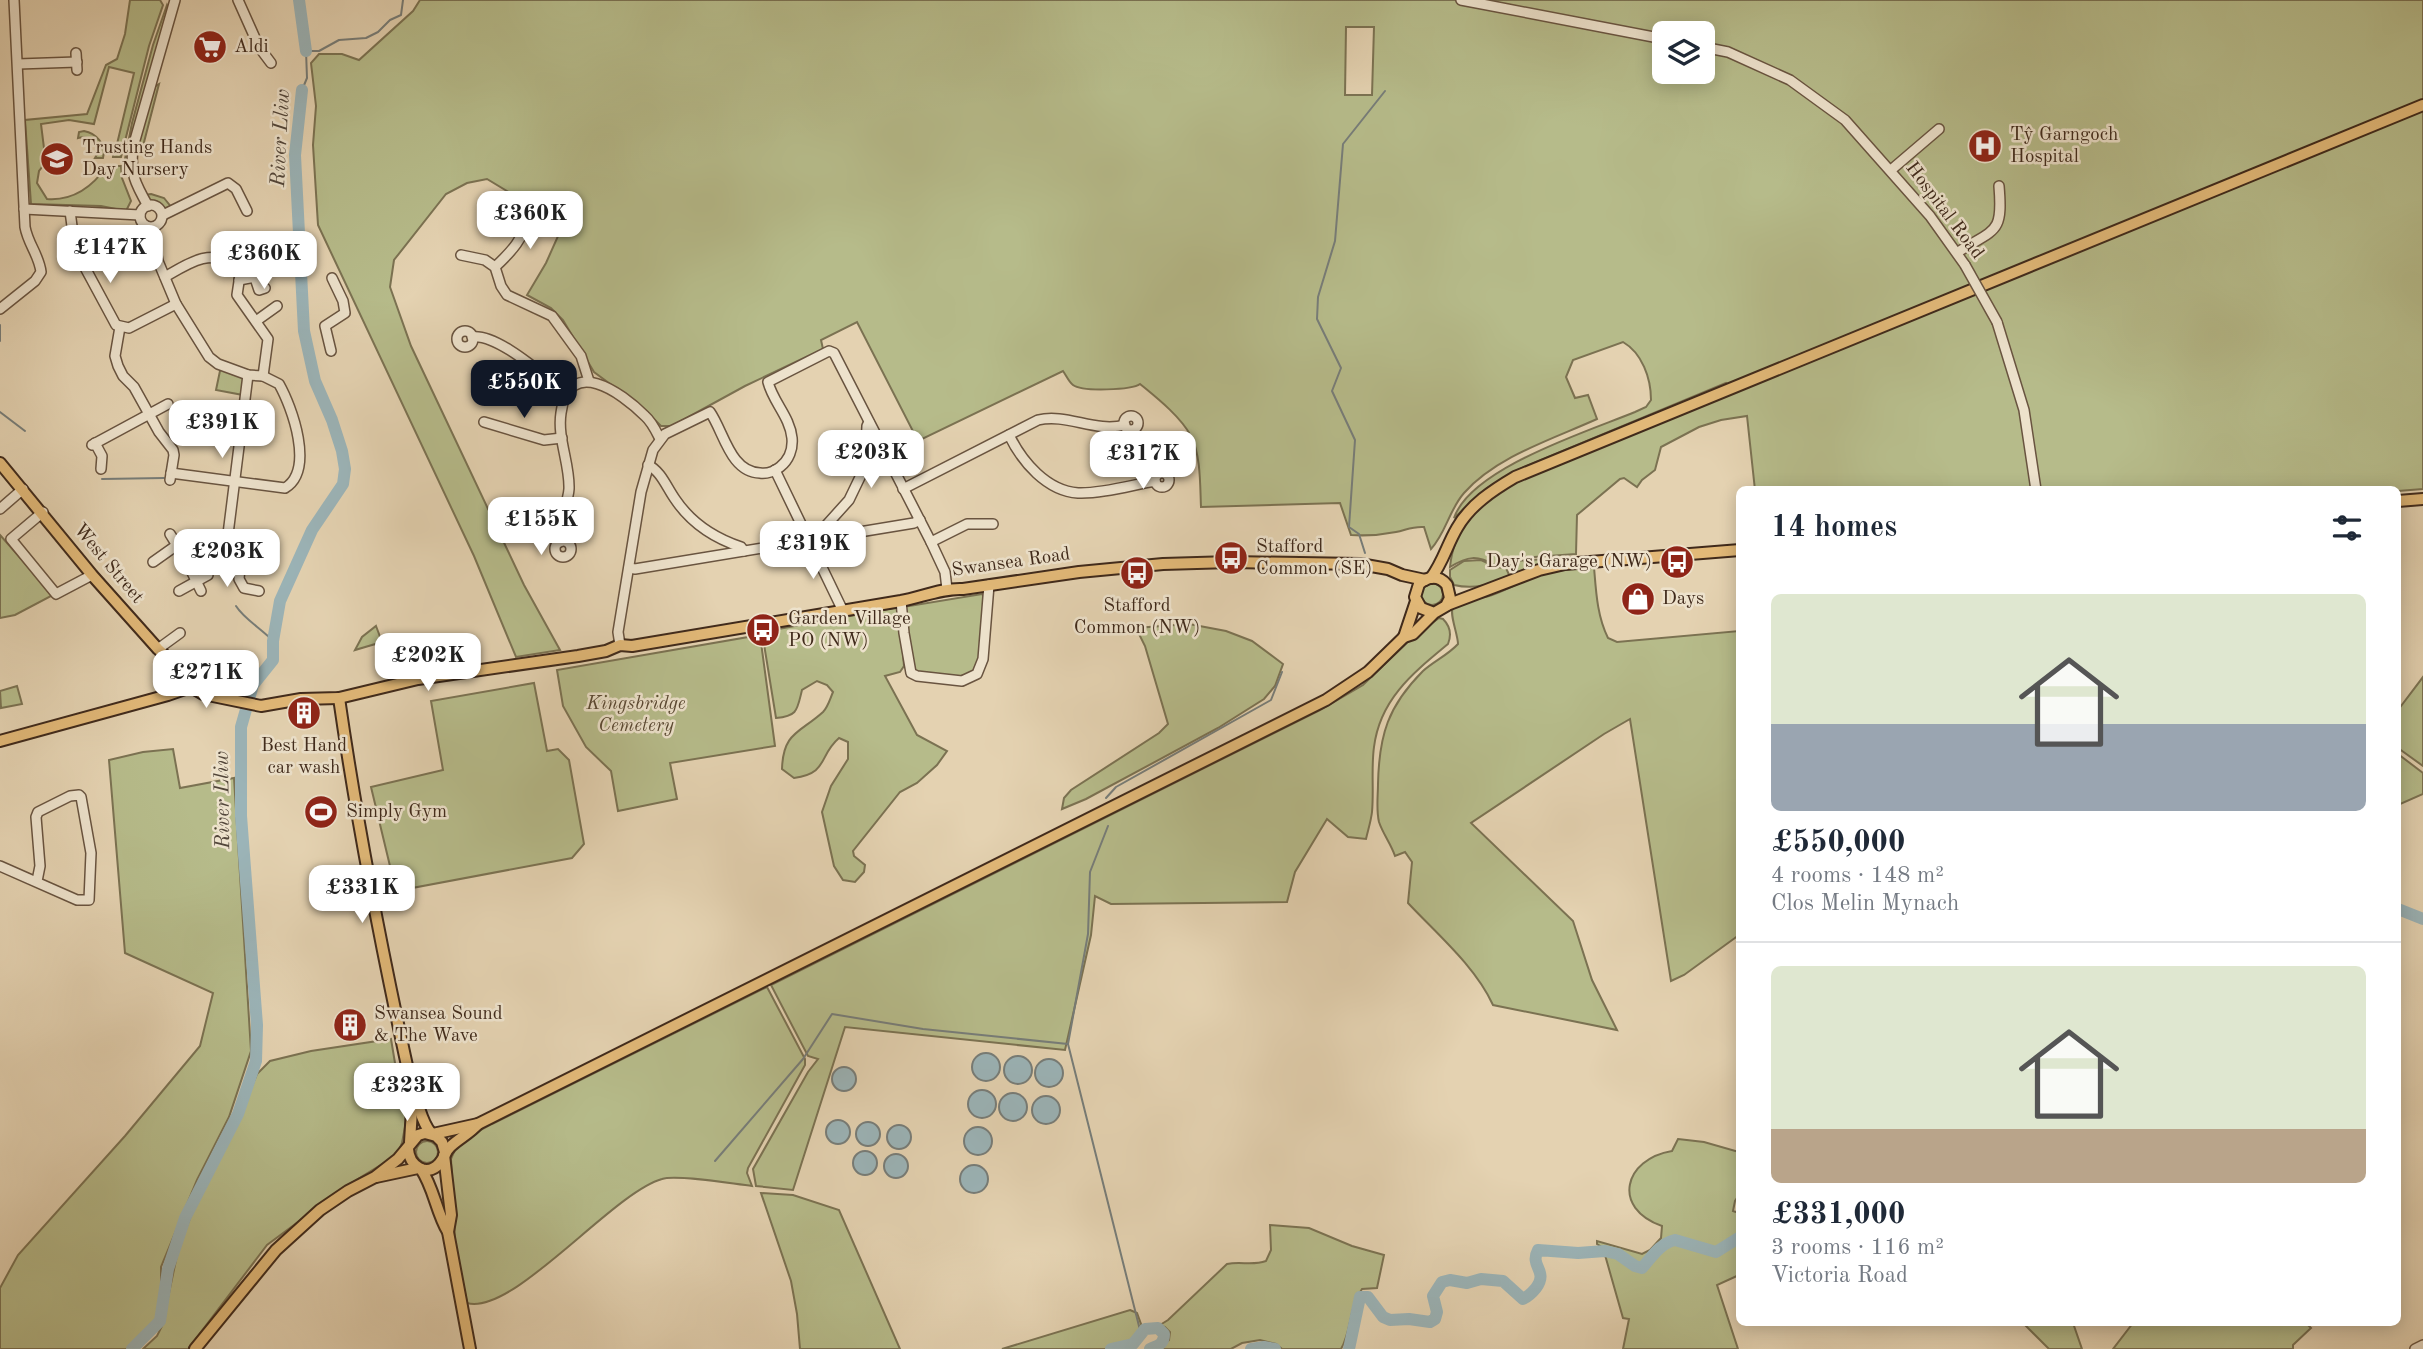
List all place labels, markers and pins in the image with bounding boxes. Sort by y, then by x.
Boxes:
supermarket icon: Aldi [191,28,229,66]
place label: Aldi [234,38,269,57]
place label: Tŷ Garngoch Hospital [2010,126,2118,167]
hospital icon: Tŷ Garngoch Hospital [1966,127,2004,165]
place label: Trusting Hands Day Nursery [82,139,212,180]
school or university icon: Trusting Hands Day Nursery [38,140,76,178]
pin: £360K [481,191,579,251]
pin: £147K [61,226,159,285]
pin: £360K [215,232,313,291]
pin: £550K [475,360,573,420]
pin: £391K [173,400,271,460]
pin: £203K [822,430,920,490]
pin: £317K [1094,432,1192,491]
pin: £155K [492,498,590,557]
pin: £319K [764,522,862,581]
pin: £203K [178,530,276,589]
place label: Stafford Common (SE) [1256,538,1372,579]
bus stop icon: Stafford Common (SE) [1212,539,1250,577]
bus stop icon: Day's Garage (NW) [1658,543,1696,581]
place label: Day's Garage (NW) [1486,552,1652,572]
bus stop icon: Stafford Common (NW) [1118,554,1156,592]
shop icon: Days [1619,580,1657,618]
place label: Days [1662,590,1704,609]
place label: Stafford Common (NW) [1074,597,1200,638]
place label: Garden Village PO (NW) [788,610,911,651]
bus stop icon: Garden Village PO (NW) [744,611,782,649]
pin: £202K [379,634,477,693]
pin: £271K [157,650,255,710]
building icon: Best Hand car wash [285,694,323,732]
place label: Best Hand car wash [261,737,347,778]
sports icon: Simply Gym [302,793,340,831]
place label: Simply Gym [346,803,447,822]
pin: £331K [313,866,411,925]
place label: Swansea Sound & The Wave [374,1005,503,1046]
building icon: Swansea Sound & The Wave [331,1006,369,1044]
pin: £323K [358,1064,456,1123]

